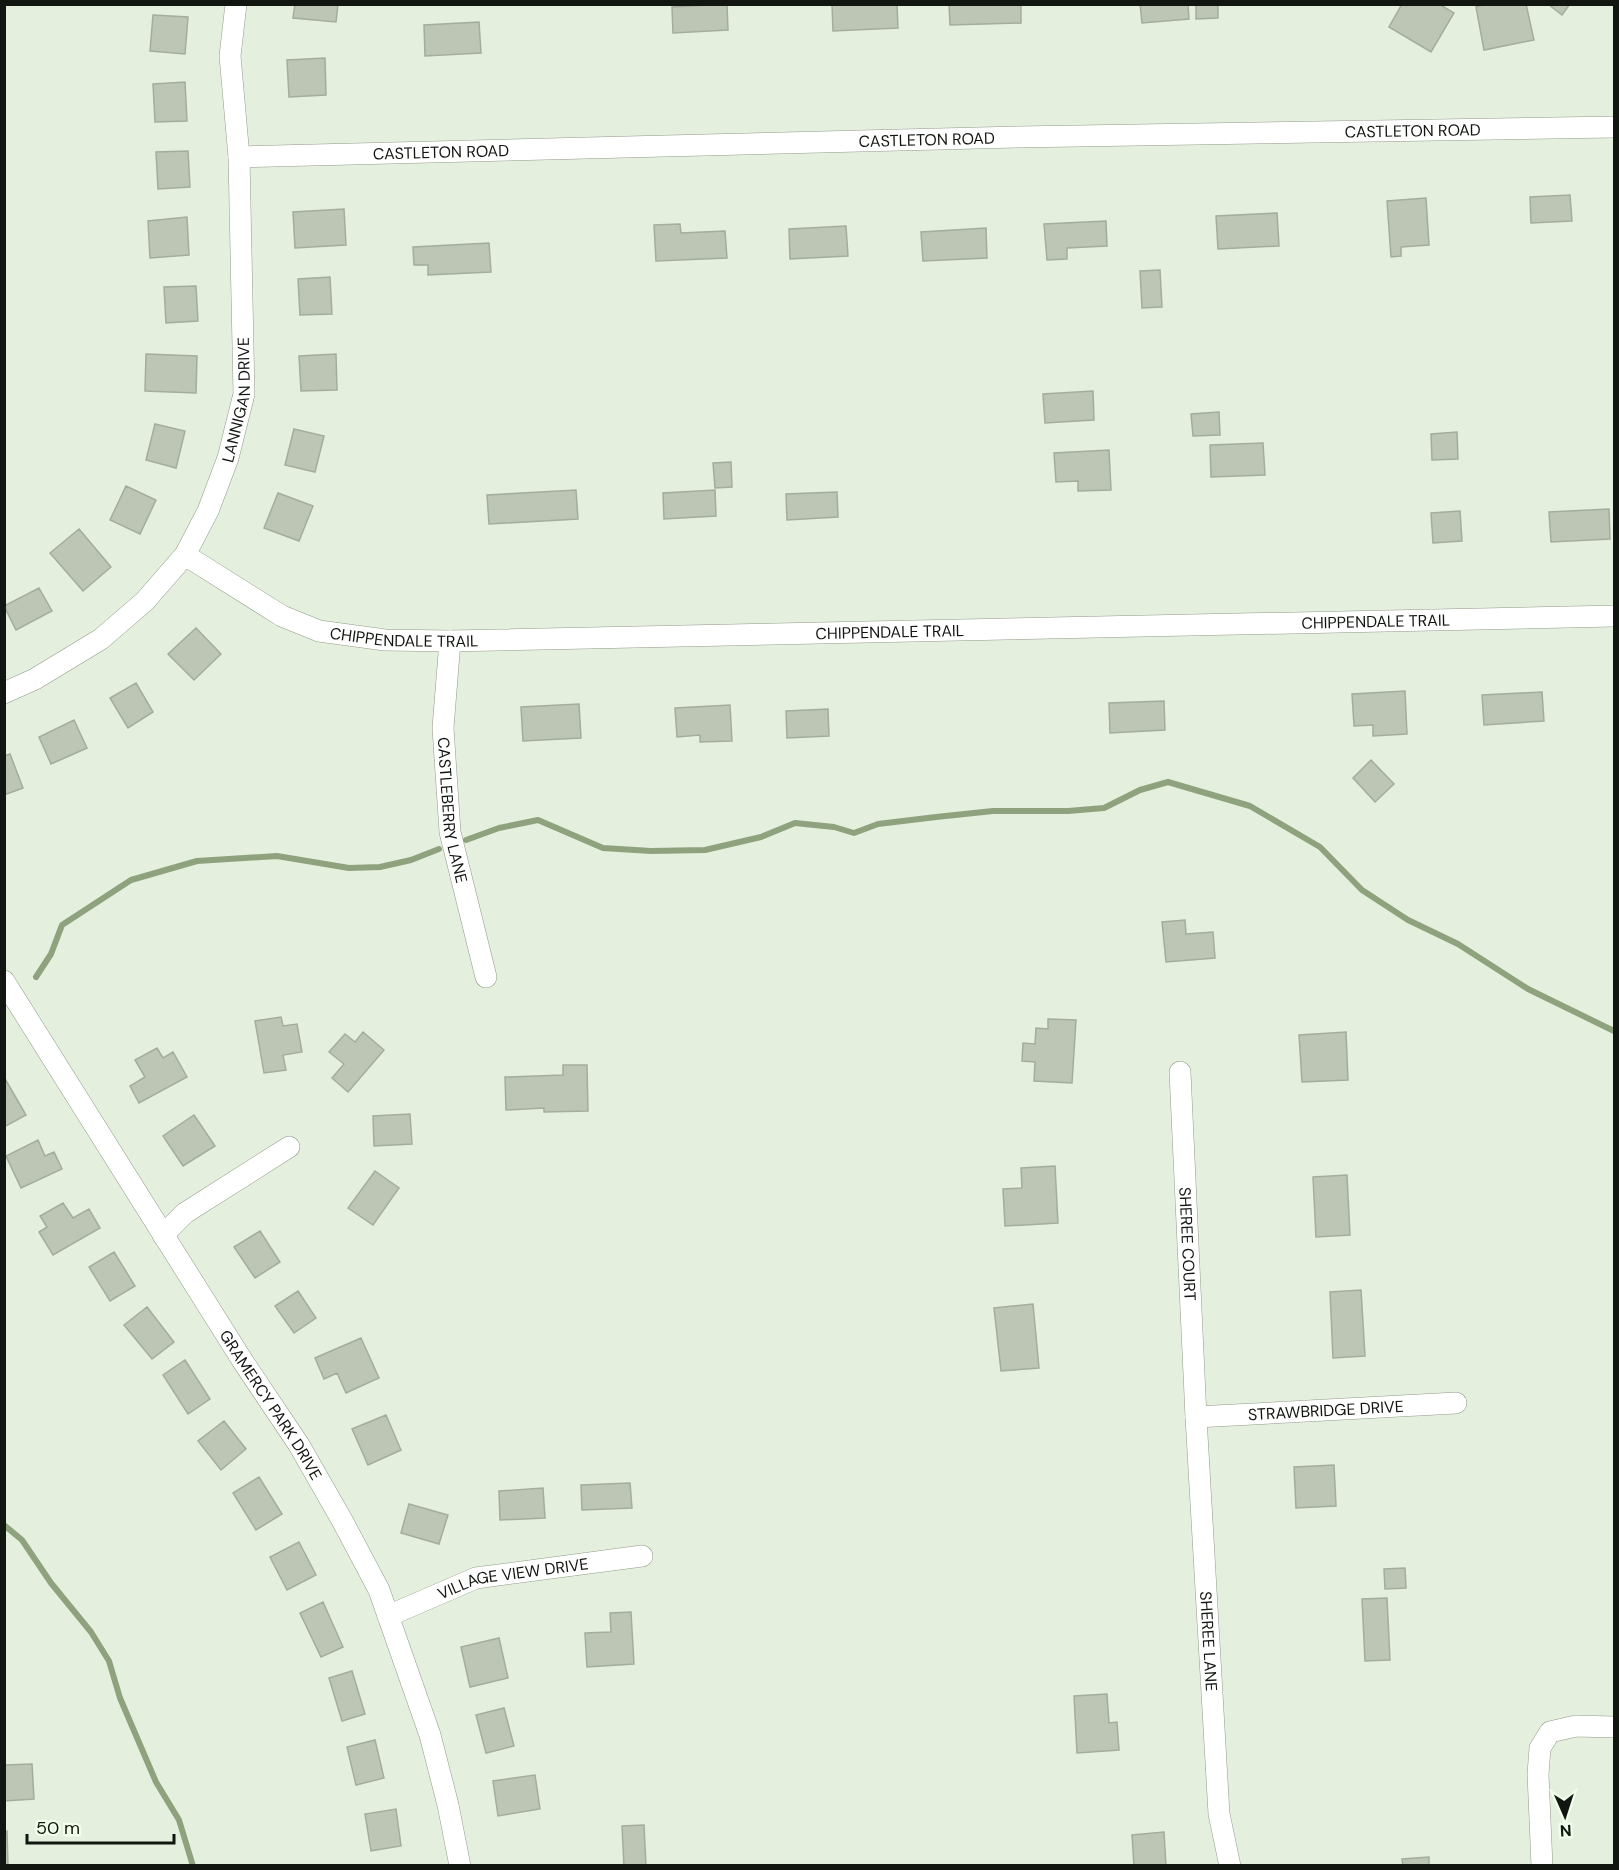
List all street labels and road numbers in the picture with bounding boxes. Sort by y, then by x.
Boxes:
street label: CASTLETON ROAD [1344,119,1481,143]
street label: CASTLETON ROAD [858,128,995,152]
street label: CASTLETON ROAD [373,140,509,165]
street label: LANNIGAN DRIVE [217,337,255,465]
street label: CHIPPENDALE TRAIL [1301,610,1450,634]
street label: CHIPPENDALE TRAIL [815,620,964,644]
street label: CHIPPENDALE TRAIL [329,623,478,652]
street label: CASTLEBERRY LANE [433,736,472,885]
street label: SHEREE COURT [1174,1186,1201,1301]
street label: GRAMERCY PARK DRIVE [215,1326,327,1484]
street label: STRAWBRIDGE DRIVE [1247,1396,1404,1425]
street label: VILLAGE VIEW DRIVE [434,1553,590,1604]
street label: SHEREE LANE [1195,1591,1222,1692]

